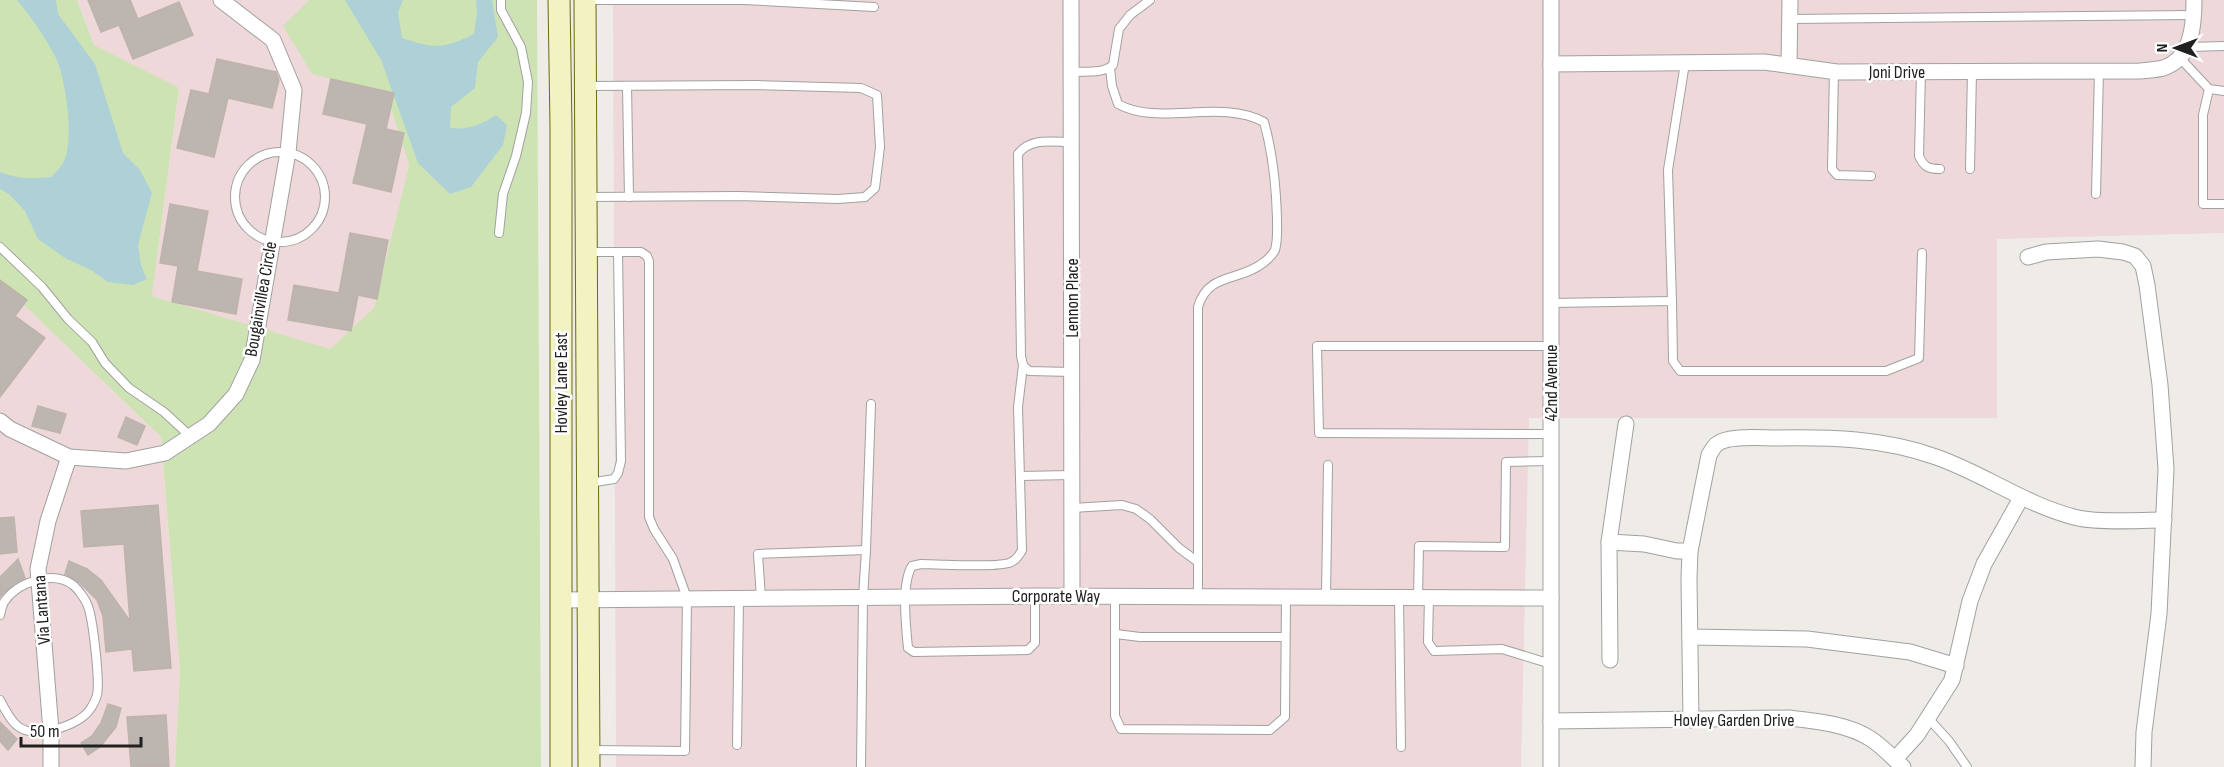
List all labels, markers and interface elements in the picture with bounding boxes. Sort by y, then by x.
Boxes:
north arrow [2146,18,2206,78]
text: N [2153,44,2172,52]
street label: Joni Drive [1868,62,1925,83]
street label: Bougainvillea Circle [241,240,281,358]
street label: Lennon Place [1062,258,1083,338]
street label: Hovley Lane East [551,332,572,434]
street label: 42nd Avenue [1541,344,1562,422]
street label: Via Lantana [29,574,55,645]
street label: Corporate Way [1012,586,1100,607]
scale bar [21,710,141,748]
street label: Hovley Garden Drive [1673,710,1795,731]
text: 50 m [30,721,60,742]

